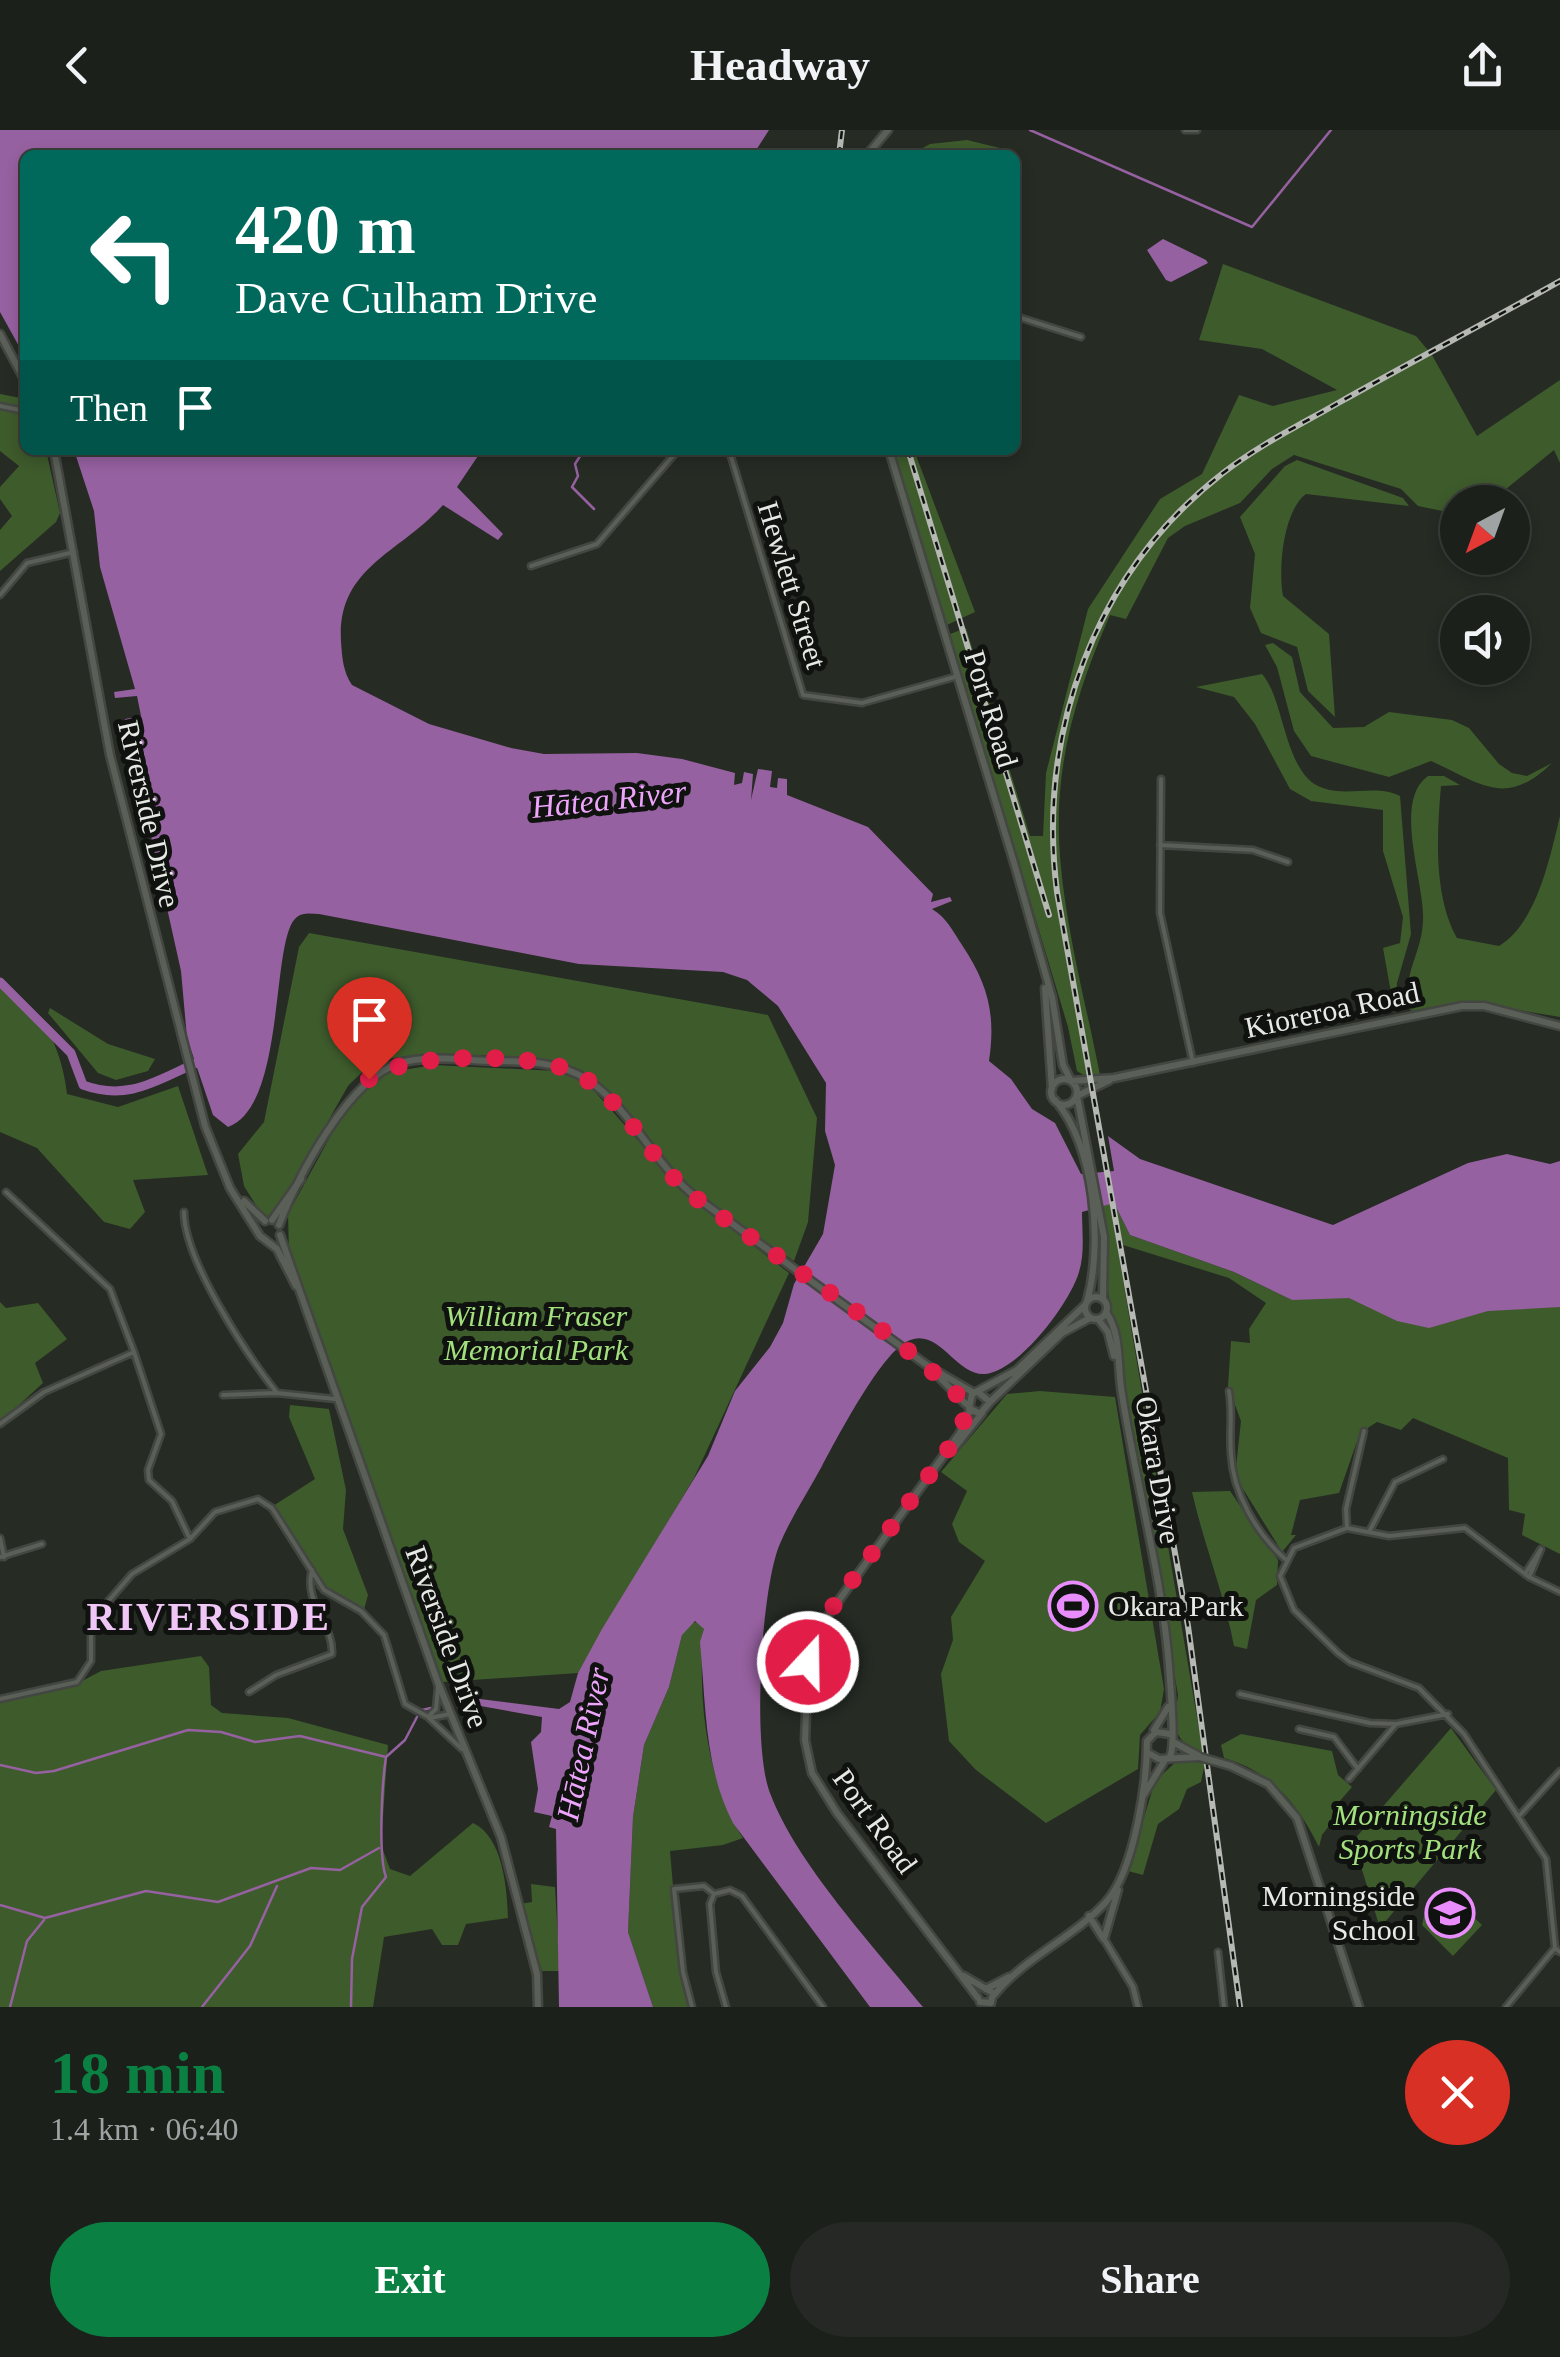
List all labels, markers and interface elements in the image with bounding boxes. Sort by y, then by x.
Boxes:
icon: back [50,38,105,93]
icon: share [1455,38,1510,93]
text: Headway [690,40,870,90]
icon: left [70,190,200,320]
text: 420 m [235,191,416,268]
text: Dave Culham Drive [235,273,597,323]
icon: arrive [168,380,223,435]
text: Then [70,387,148,429]
north arrow [1440,485,1530,575]
map controls [1440,485,1530,685]
street label: Hewlett Street [751,498,834,673]
button: sound [1440,595,1530,685]
street label: Port Road [958,646,1025,771]
street label: Riverside Drive [112,717,187,911]
water label: Hātea River [529,773,689,825]
street label: Kioreroa Road [1242,975,1422,1044]
pin [327,977,412,1080]
icon: arrive [342,992,397,1047]
park label: William Fraser Memorial Park [443,1299,629,1366]
street label: Okara Drive [1129,1394,1188,1546]
street label: Riverside Drive [399,1542,496,1732]
sports icon: Okara Park [1047,1580,1099,1632]
place label: Okara Park [1108,1589,1244,1622]
district label: RIVERSIDE [87,1594,331,1639]
position arrow [756,1610,860,1714]
water label: Hātea River [549,1664,617,1825]
street label: Port Road [827,1762,924,1879]
park label: Morningside Sports Park [1332,1798,1487,1865]
place label: Morningside School [1262,1879,1415,1946]
school or university icon: Morningside School [1424,1887,1476,1939]
text: 18 min [50,2040,225,2106]
button: close [1405,2040,1510,2145]
text: 1.4 km · 06:40 [50,2111,238,2147]
button: Exit [50,2222,770,2337]
button: Share [790,2222,1510,2337]

